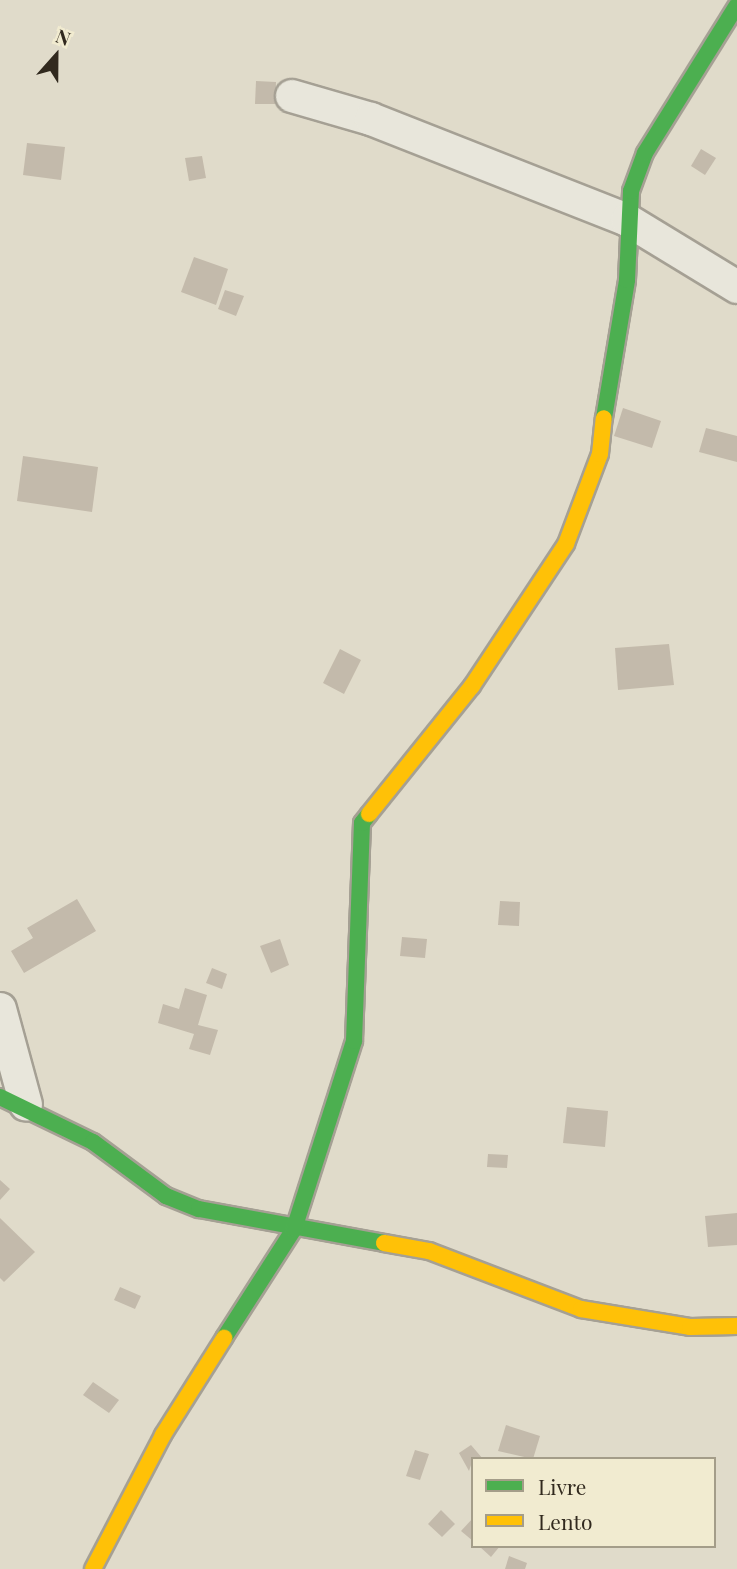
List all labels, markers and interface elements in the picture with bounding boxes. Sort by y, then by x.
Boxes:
north arrow [21,21,91,91]
text: N [52,22,75,51]
legend [471,1457,716,1548]
text: Livre [538,1472,586,1500]
text: Lento [538,1507,592,1535]

